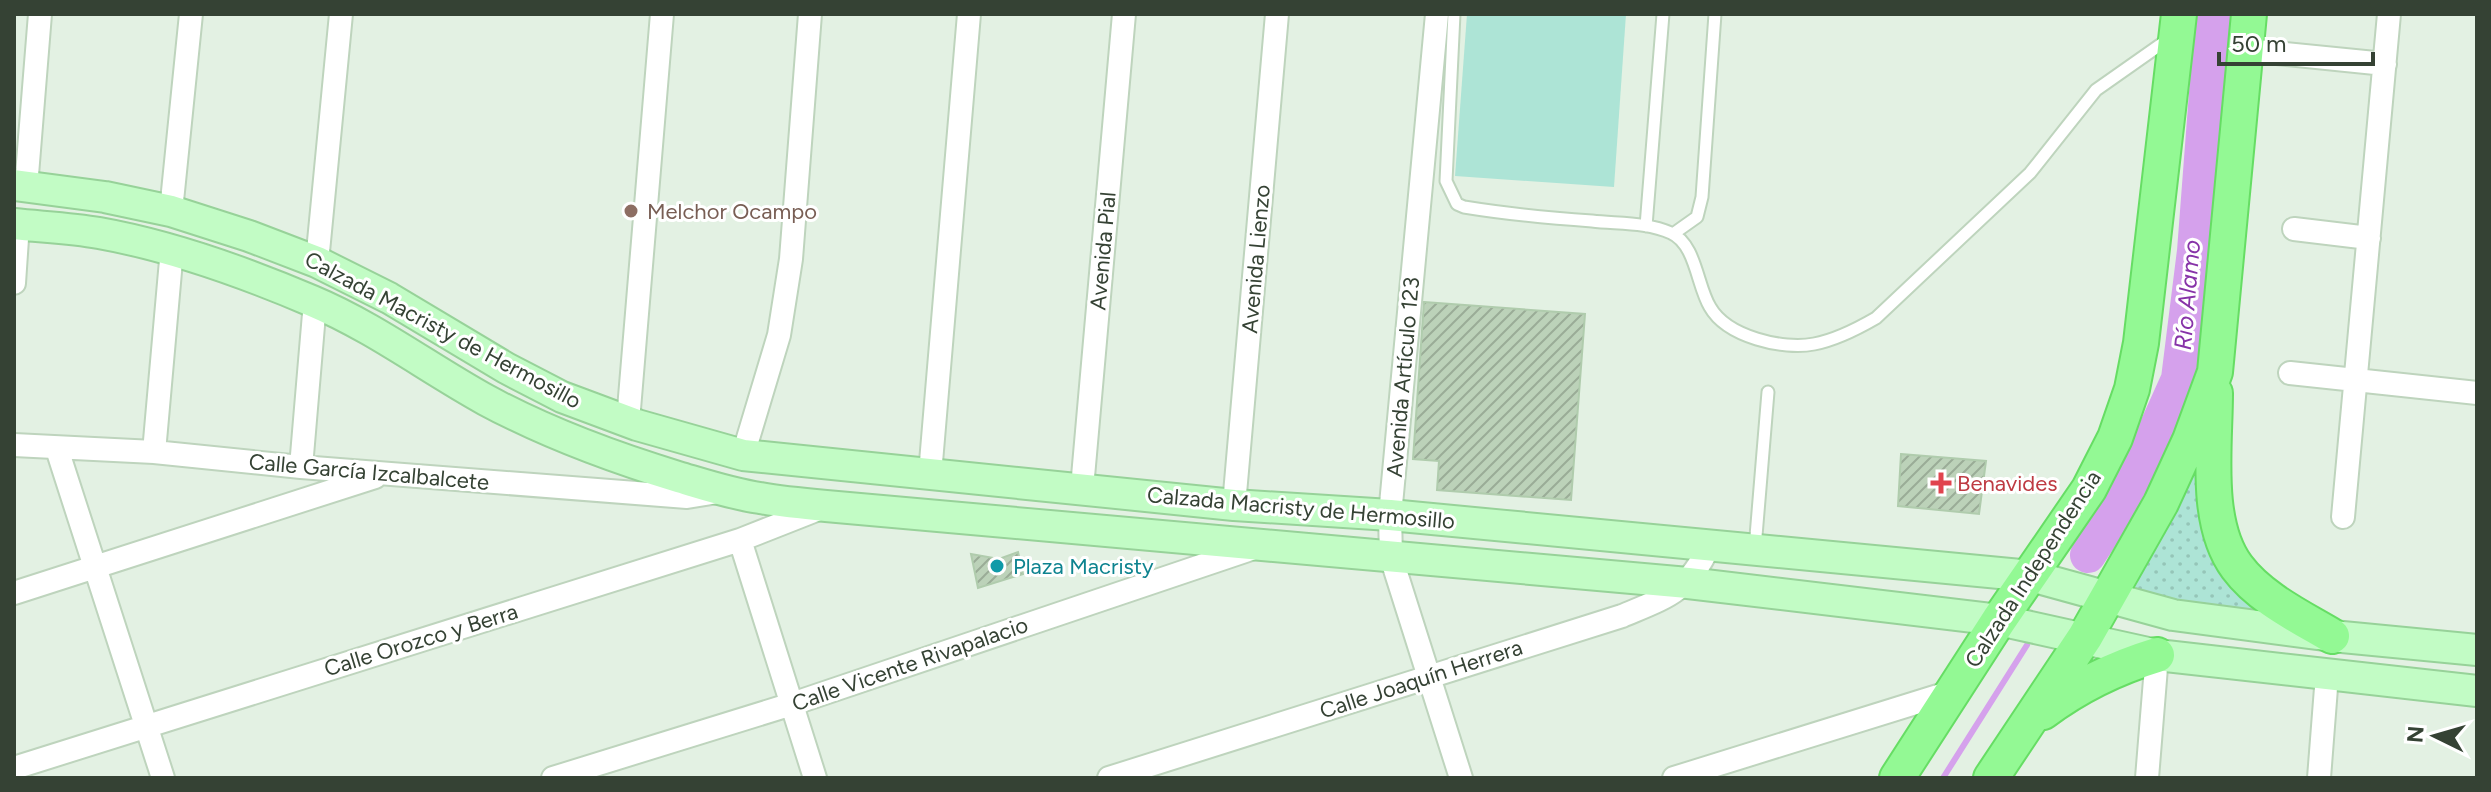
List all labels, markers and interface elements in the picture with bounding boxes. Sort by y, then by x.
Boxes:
scale bar [2219,16,2373,66]
text: 50 m [2231,29,2287,58]
street label: Avenida Lienzo [1236,184,1276,334]
street label: Avenida Pial [1084,191,1122,311]
place label: Melchor Ocampo [647,198,817,225]
marker: Melchor Ocampo [622,202,640,220]
water label: Río Alamo [2168,239,2206,351]
street label: Calzada Macristy de Hermosillo [300,246,586,414]
street label: Avenida Artículo 123 [1381,276,1425,478]
street label: Calle García Izcalbalcete [248,448,490,496]
street label: Calzada Independencia [1959,465,2107,673]
place label: Benavides [1957,470,2058,497]
marker: Benavides [1932,474,1950,492]
street label: Calzada Macristy de Hermosillo [1146,481,1456,535]
place label: Plaza Macristy [1013,553,1154,580]
marker: Plaza Macristy [988,557,1006,575]
street label: Calle Orozco y Berra [321,598,521,682]
street label: Calle Vicente Rivapalacio [788,611,1032,717]
street label: Calle Joaquín Herrera [1316,633,1526,725]
north arrow [2395,696,2475,776]
text: N [2401,725,2430,744]

